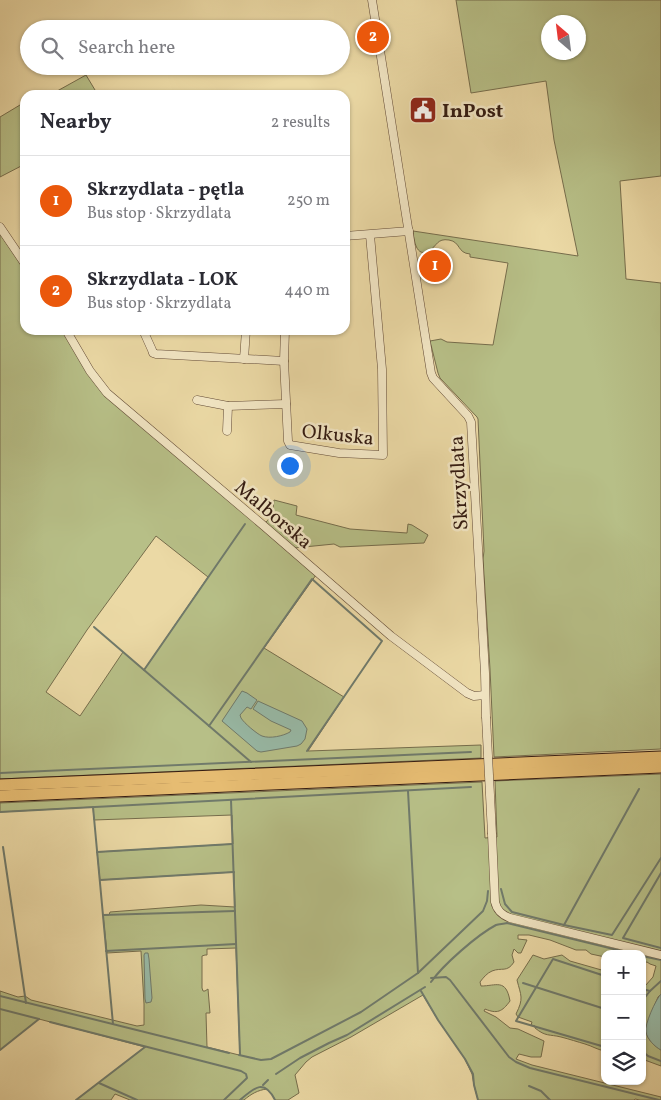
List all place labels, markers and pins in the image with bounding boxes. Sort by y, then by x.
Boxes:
pin: 2 [357,18,389,56]
public building icon: InPost [408,95,438,125]
place label: InPost [442,98,504,126]
pin: 1 [419,247,451,285]

